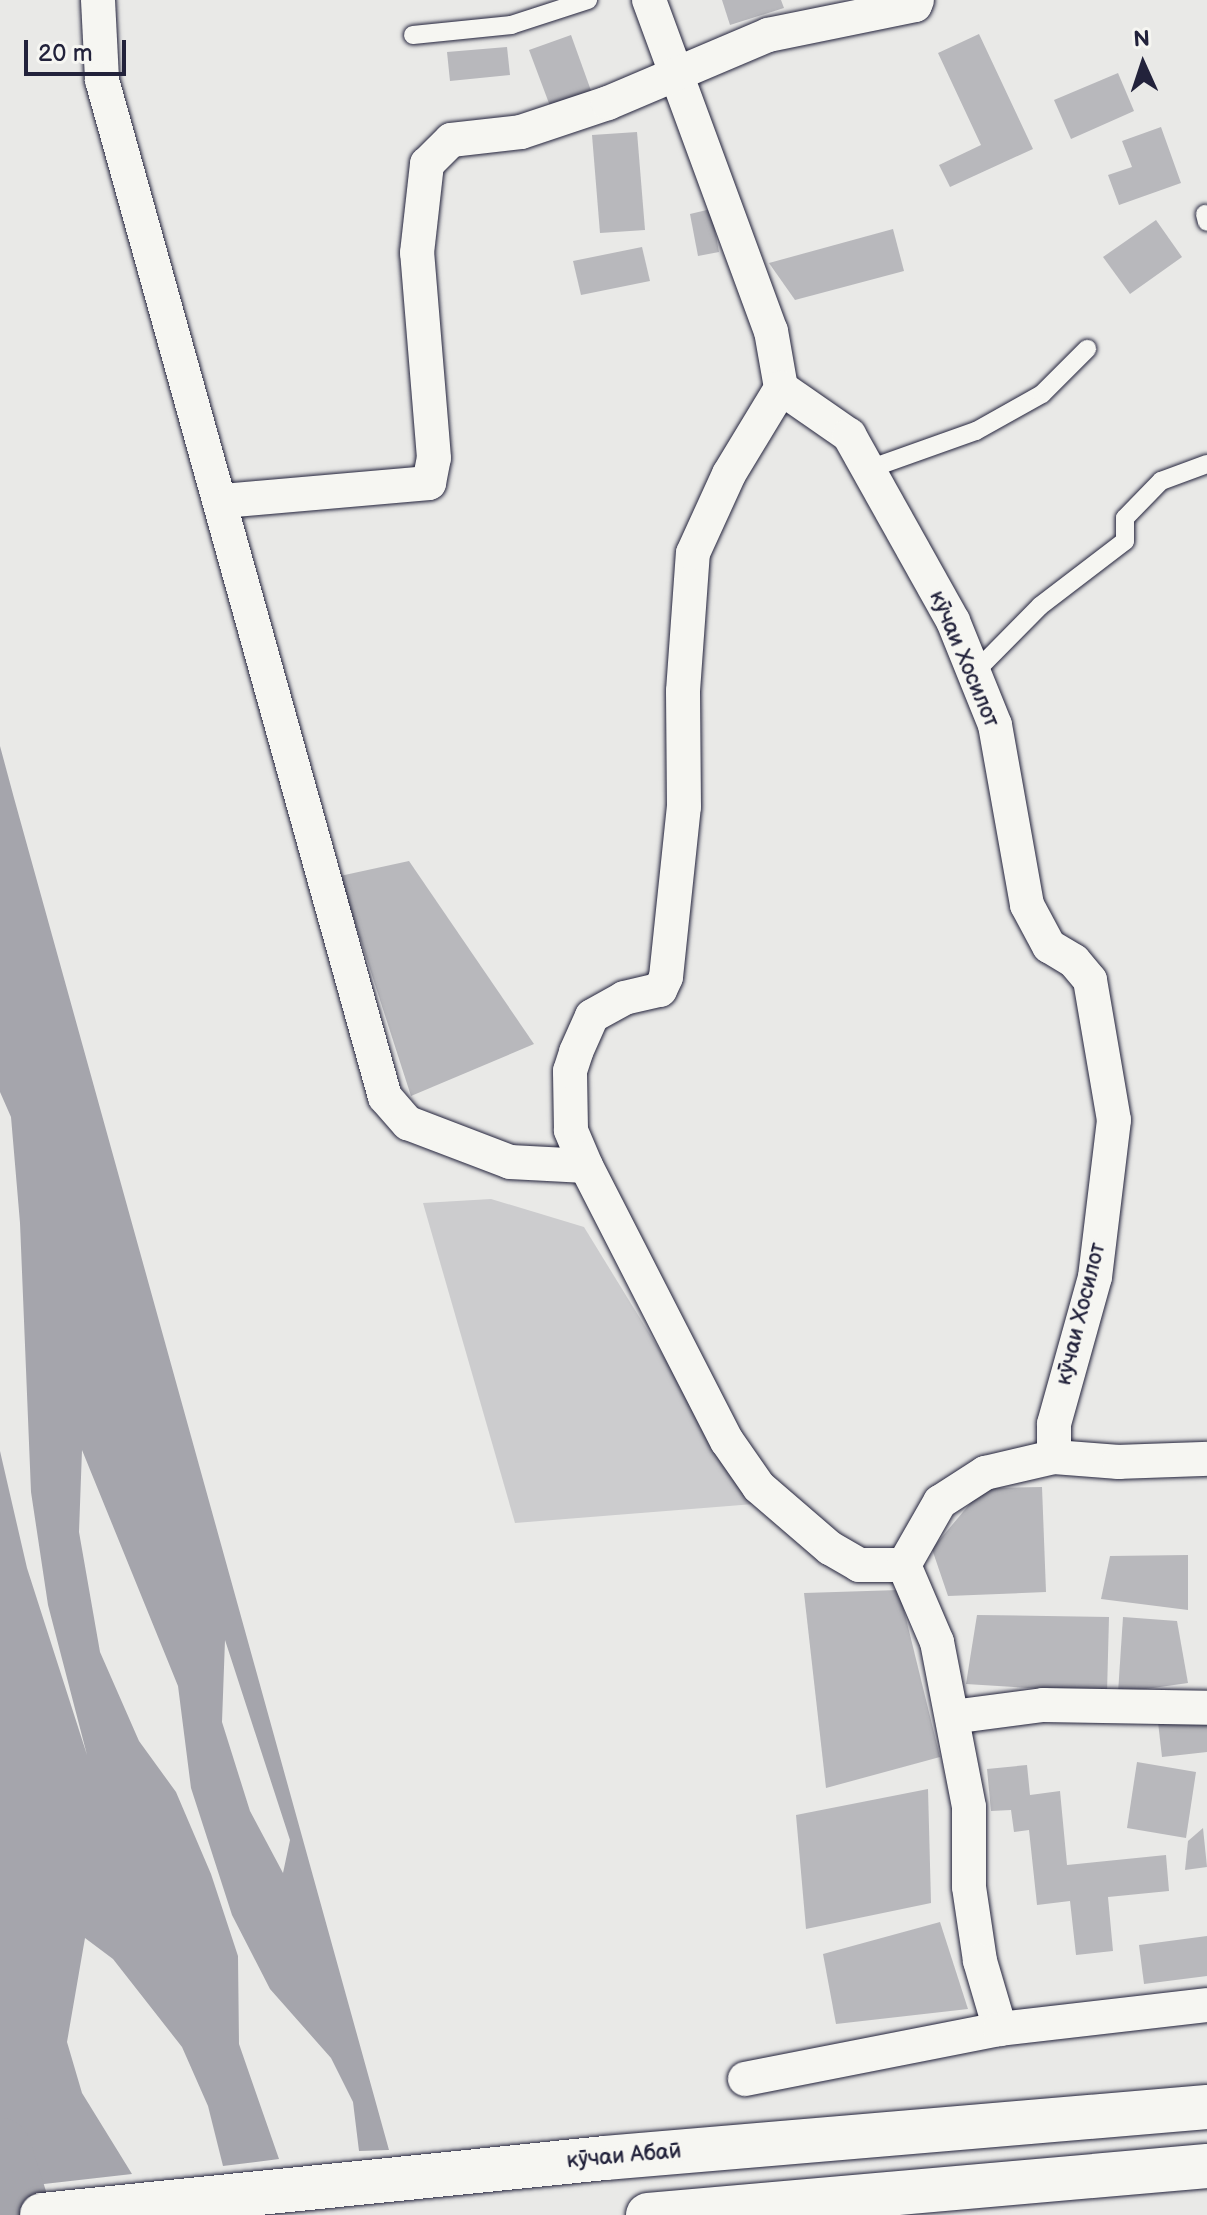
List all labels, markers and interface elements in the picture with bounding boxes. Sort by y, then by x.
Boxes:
scale bar [28,24,130,74]
north arrow [1103,24,1183,104]
text: N [1133,26,1151,53]
text: 20 m [38,39,93,68]
street label: кӯчаи Хосилот [923,587,1005,731]
street label: кӯчаи Хосилот [1051,1240,1111,1388]
street label: кӯчаи Абаӣ [566,2138,682,2174]

